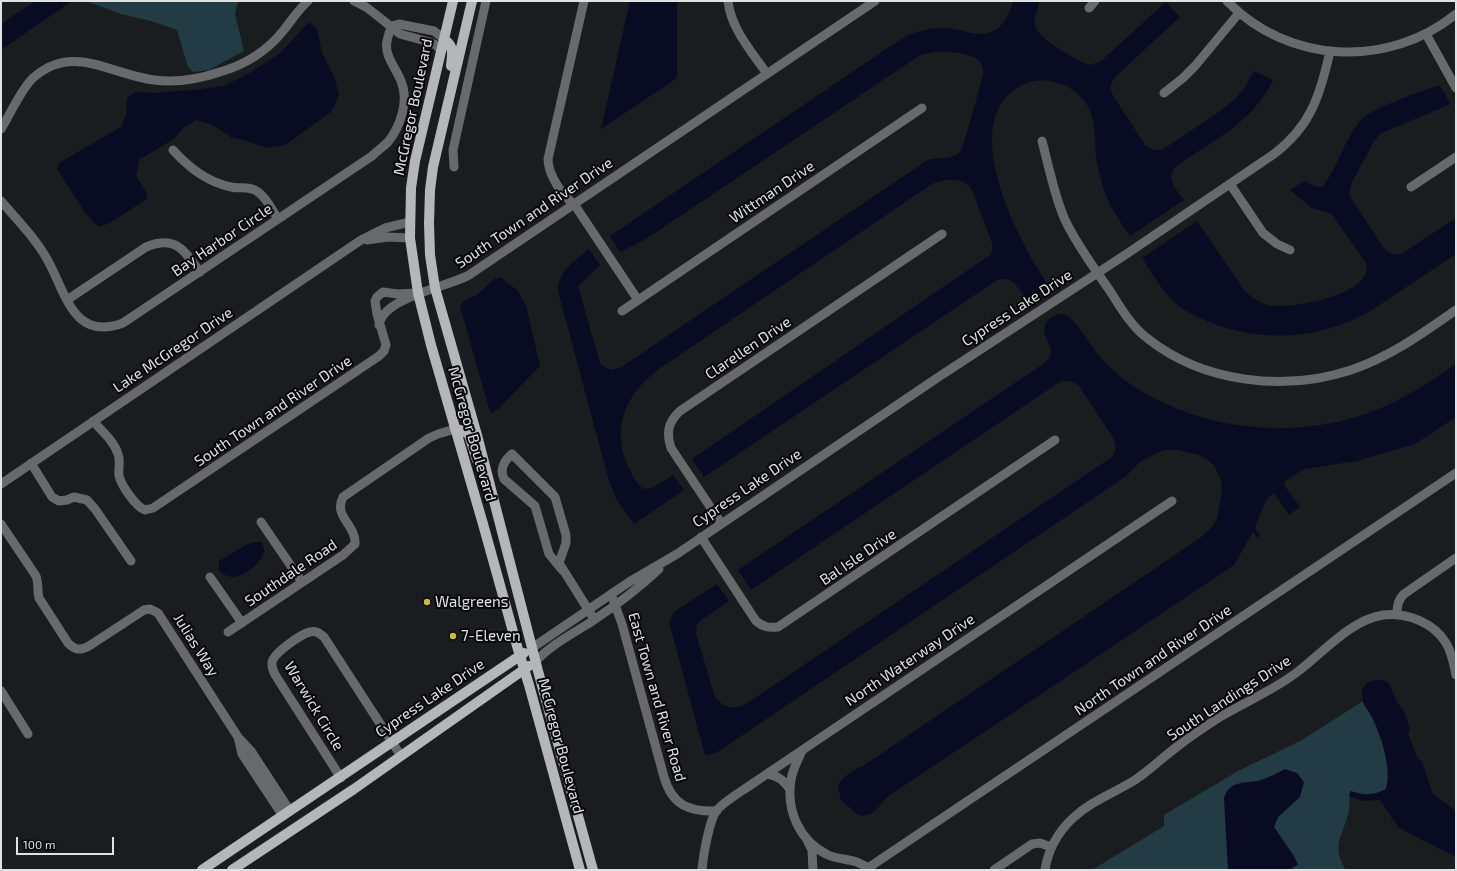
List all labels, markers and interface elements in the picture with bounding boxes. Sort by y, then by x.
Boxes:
street label: McGregor Boulevard [390,37,436,177]
street label: South Town and River Drive [452,154,616,272]
street label: Wittman Drive [726,157,818,227]
street label: Bay Harbor Circle [168,200,276,280]
street label: Cypress Lake Drive [958,266,1076,350]
street label: Lake McGregor Drive [110,303,236,397]
street label: Clarellen Drive [702,313,794,383]
street label: South Town and River Drive [191,352,355,470]
street label: McGregor Boulevard [444,365,500,503]
street label: Cypress Lake Drive [689,445,805,531]
street label: Bal Isle Drive [816,525,900,589]
street label: Southdale Road [242,536,340,610]
place label: Walgreens [435,593,508,611]
marker: Walgreens [422,597,432,607]
street label: North Town and River Drive [1071,601,1235,719]
street label: Julias Way [169,610,223,680]
street label: East Town and River Road [624,610,690,784]
street label: North Waterway Drive [842,610,978,710]
place label: 7-Eleven [461,627,521,645]
marker: 7-Eleven [448,631,458,641]
street label: South Landings Drive [1164,651,1294,745]
street label: Cypress Lake Drive [372,655,488,741]
street label: Warwick Circle [280,658,348,754]
street label: McGregor Boulevard [534,676,588,816]
scale bar [18,829,116,855]
text: 100 m [23,837,55,851]

